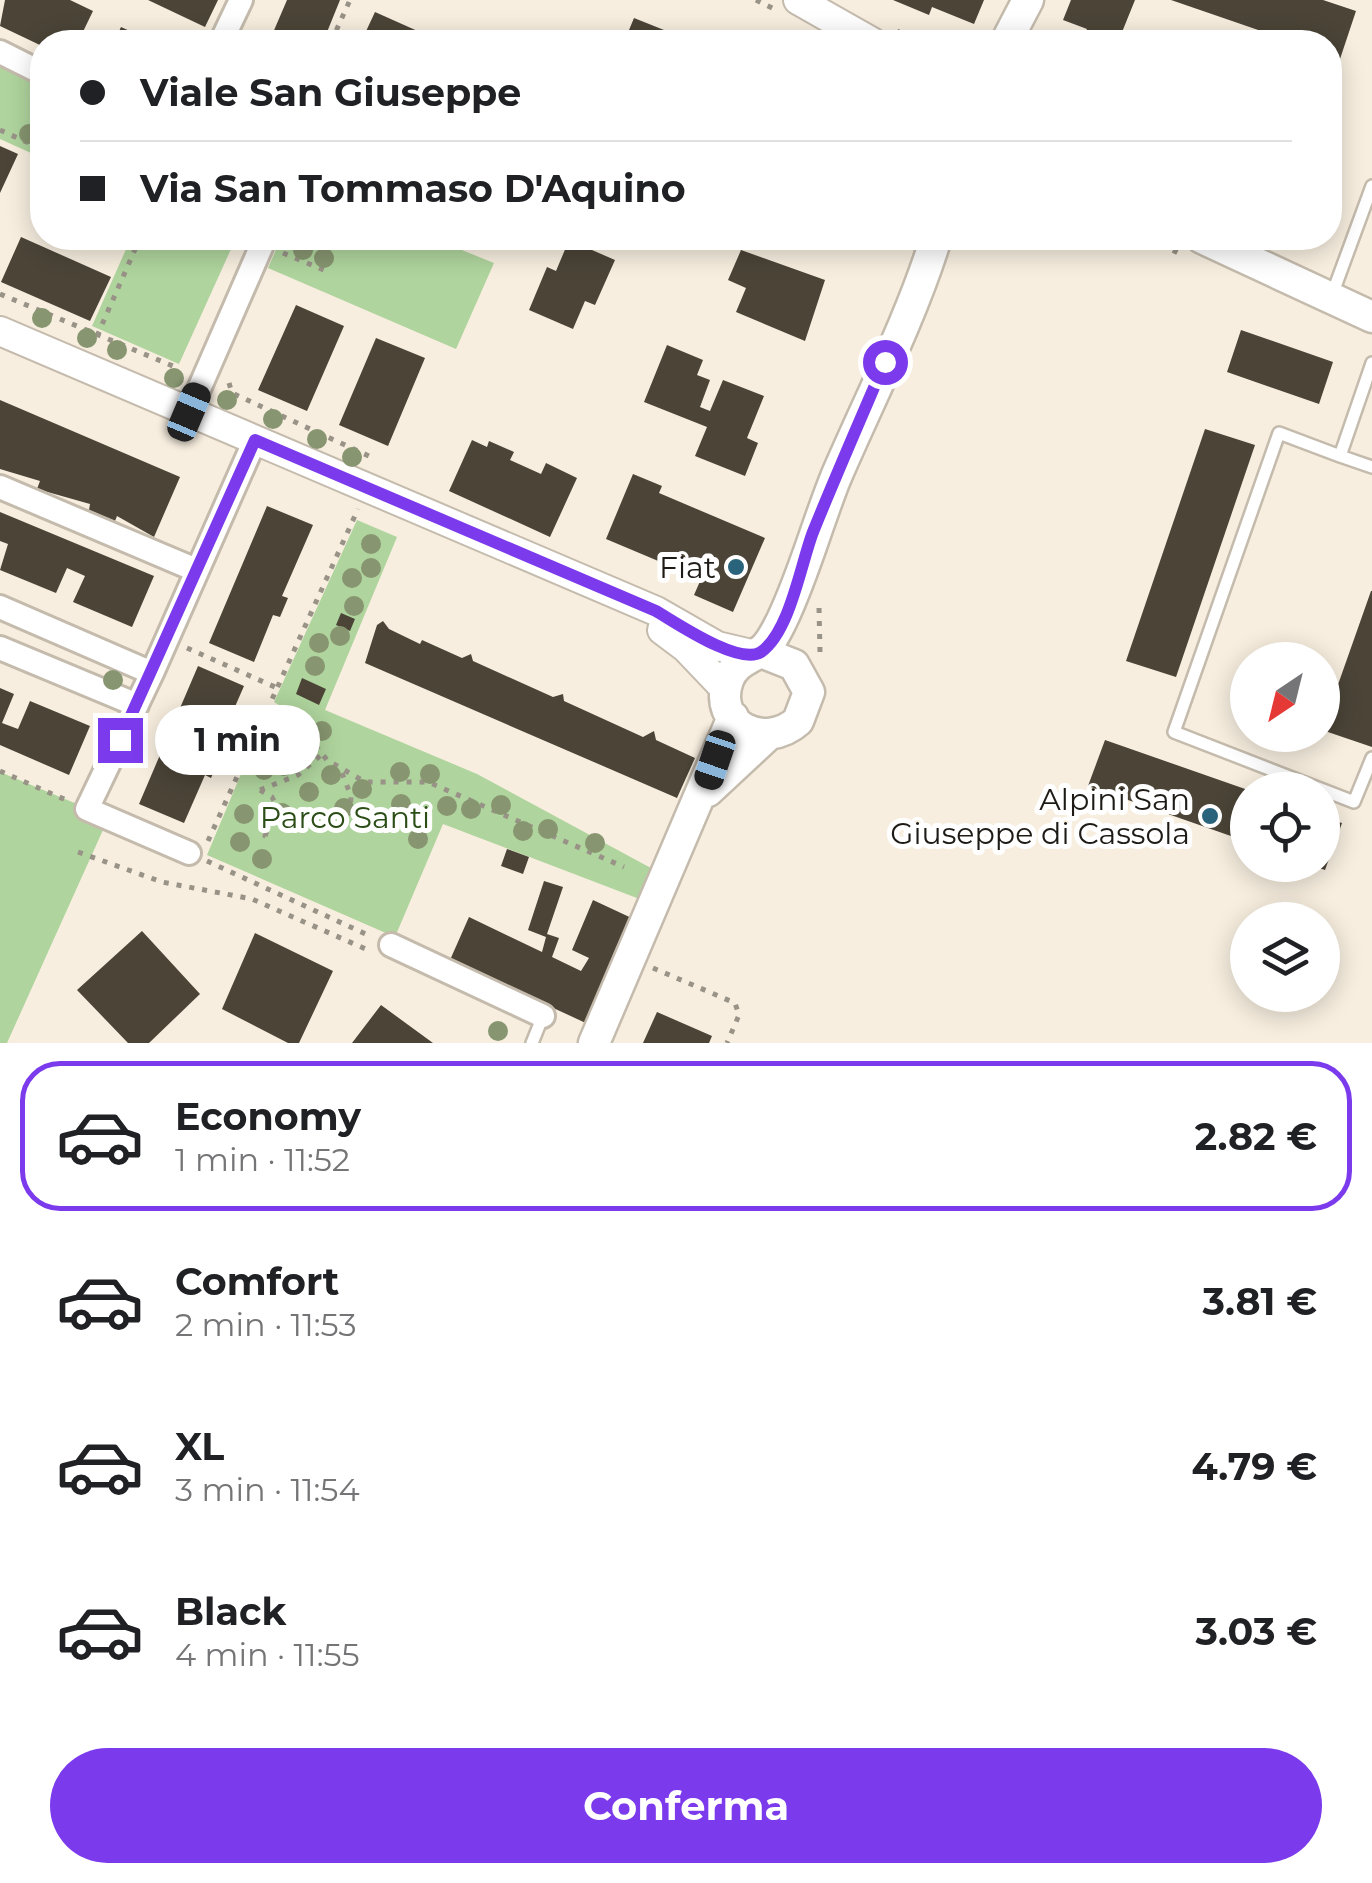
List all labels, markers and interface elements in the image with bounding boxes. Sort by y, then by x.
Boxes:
text: Viale San Giuseppe [140,69,521,116]
text: Via San Tommaso D'Aquino [140,165,686,212]
route start [863,340,908,385]
car [163,379,215,445]
place label: Fiat [659,549,716,586]
marker: Fiat [725,556,747,578]
north arrow [1230,642,1340,752]
map controls [1230,642,1340,1012]
callout: 1 min [155,705,320,775]
route end [98,718,143,763]
text: 1 min [194,720,281,759]
car [691,727,739,793]
button: locate [1230,772,1340,882]
place label: Alpini San Giuseppe di Cassola [890,781,1190,852]
park label: Parco Santi [260,799,430,836]
marker: Alpini San Giuseppe di Cassola [1199,805,1221,827]
button: layers [1230,902,1340,1012]
icon: car [55,1091,145,1181]
text: Economy [175,1093,361,1140]
text: 2.82 € [1195,1113,1317,1160]
text: 1 min · 11:52 [175,1140,350,1179]
icon: car [55,1256,145,1346]
text: Comfort [175,1258,339,1305]
text: 3.81 € [1203,1278,1317,1325]
text: 2 min · 11:53 [175,1305,356,1344]
icon: car [55,1421,145,1511]
text: XL [175,1423,224,1470]
text: 4.79 € [1191,1443,1317,1490]
text: 3 min · 11:54 [175,1470,360,1509]
icon: car [55,1586,145,1676]
text: Black [175,1588,286,1635]
text: 3.03 € [1196,1608,1317,1655]
text: 4 min · 11:55 [175,1635,360,1674]
button: Conferma [50,1748,1322,1863]

